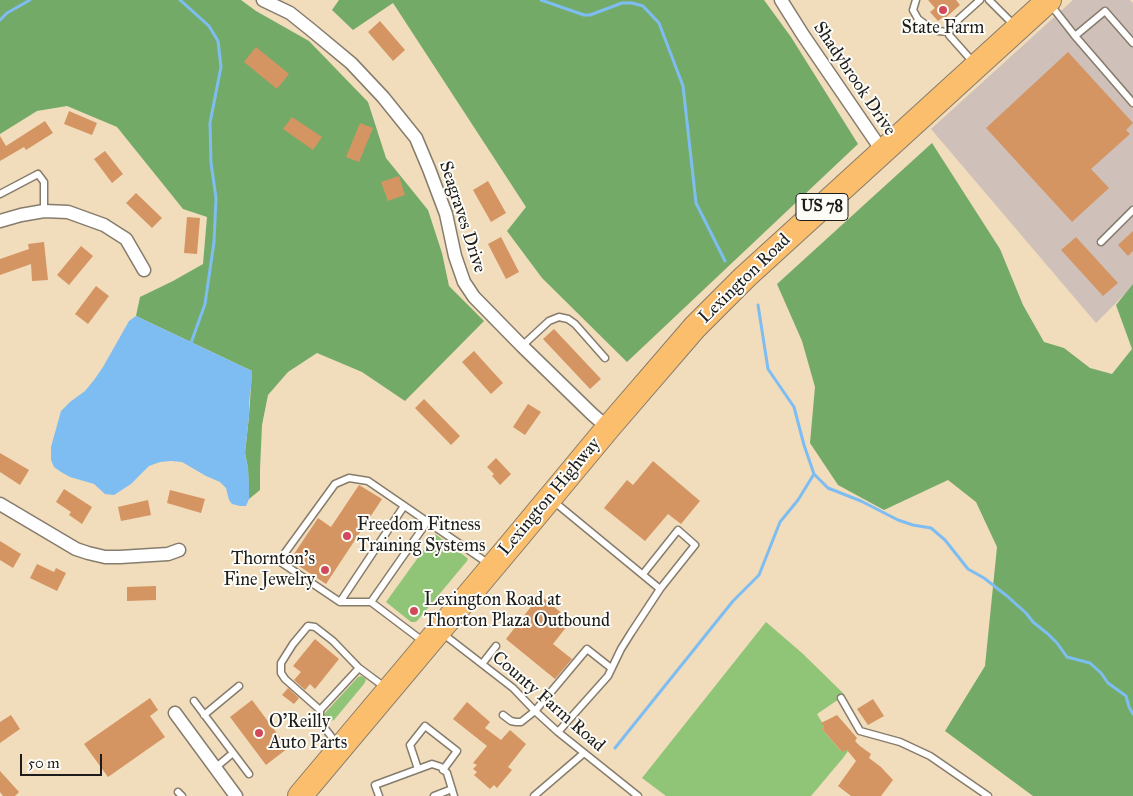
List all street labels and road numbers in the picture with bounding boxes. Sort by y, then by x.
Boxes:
street label: Shadybrook Drive [808,18,900,140]
street label: Seagraves Drive [434,158,490,276]
road number: US 78 [796,193,848,220]
street label: Lexington Road [695,230,795,328]
street label: Lexington Highway [494,434,606,560]
street label: County Farm Road [487,647,609,757]

